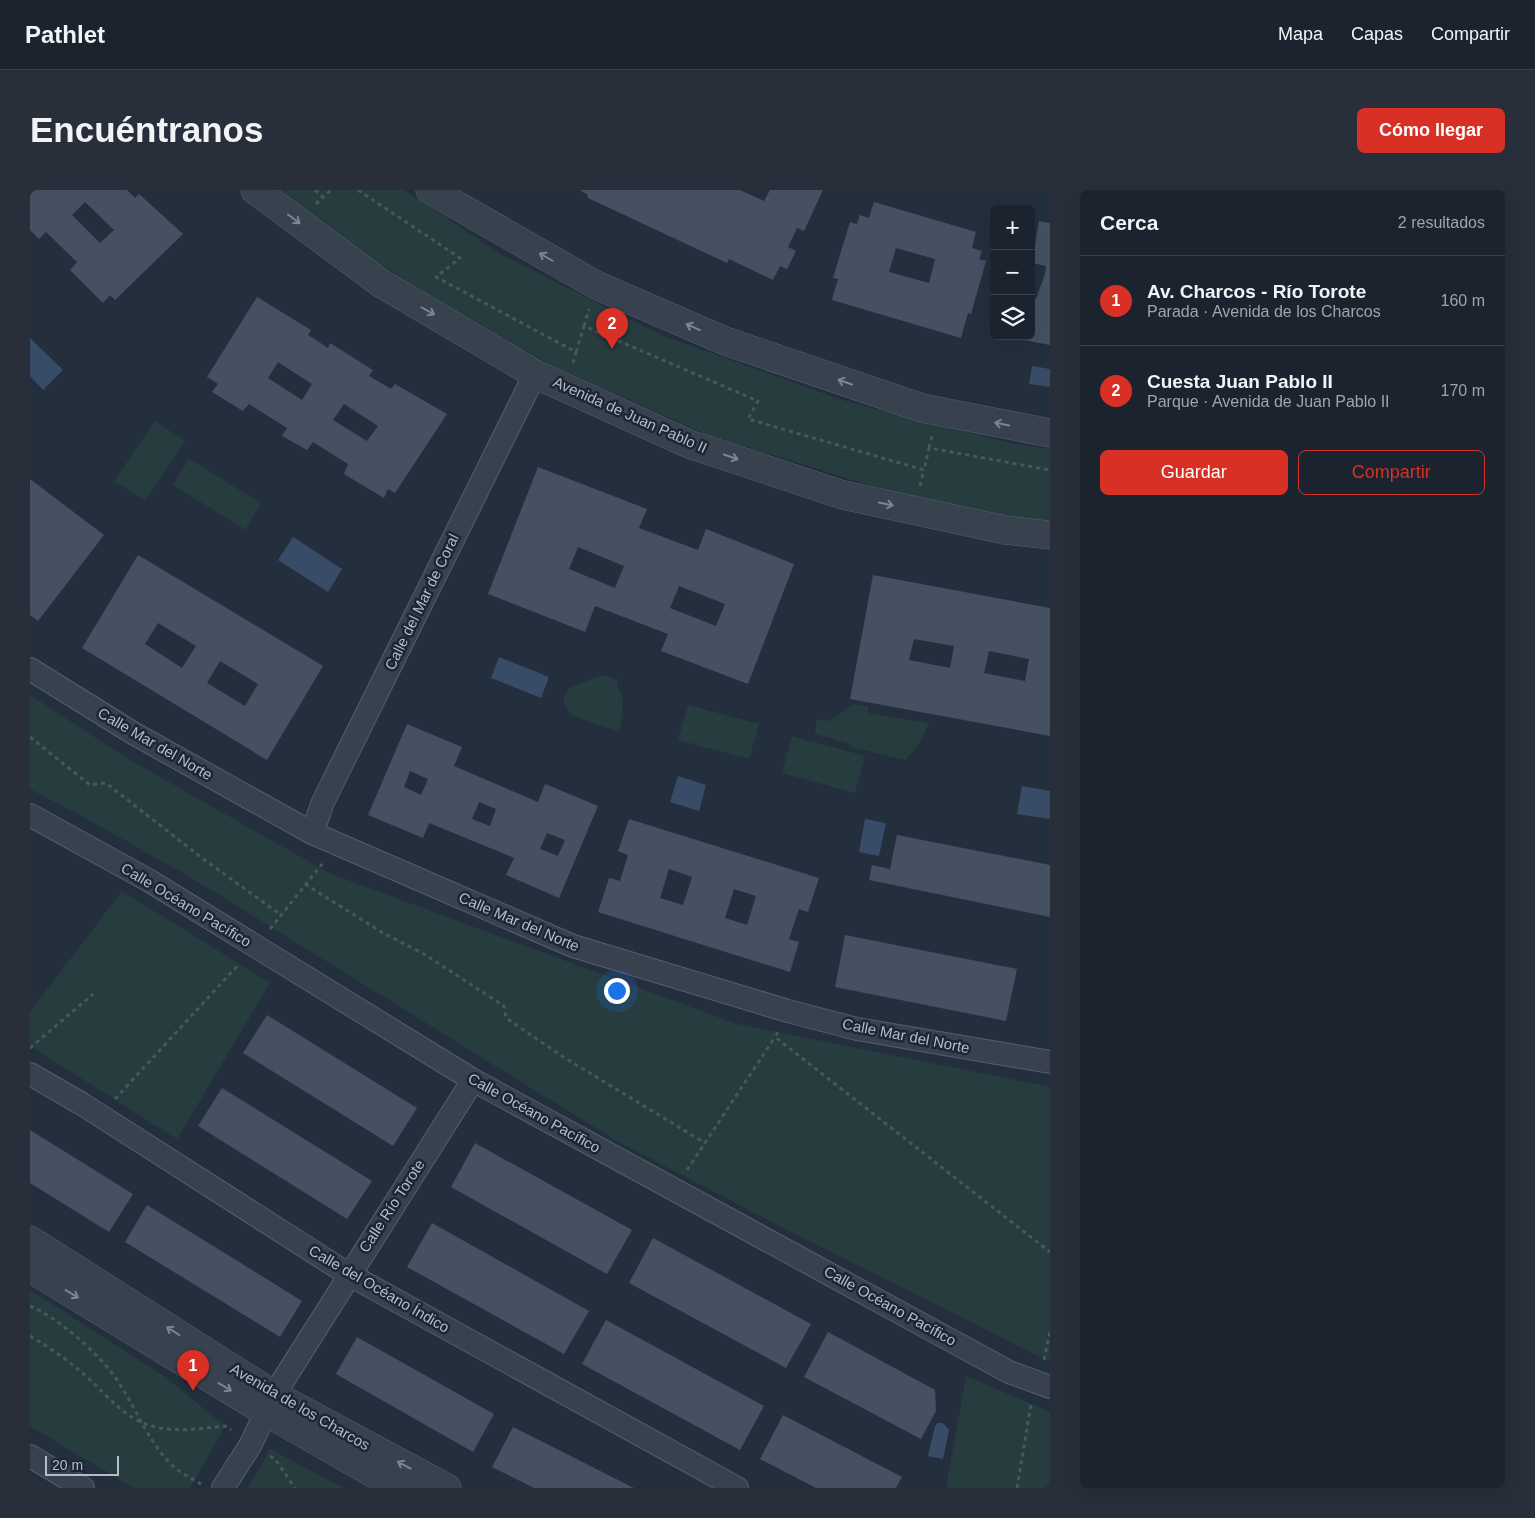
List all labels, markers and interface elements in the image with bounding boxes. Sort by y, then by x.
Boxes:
text: Pathlet [25,21,105,48]
text: Mapa [1278,24,1323,44]
text: Capas [1351,24,1403,44]
text: Compartir [1431,24,1510,44]
button: Cómo llegar [1357,108,1505,153]
text: Encuéntranos [30,110,263,149]
map controls [990,205,1035,340]
button: + [990,205,1035,250]
text: Cerca [1100,211,1158,234]
one-way arrow [287,214,301,224]
text: 2 resultados [1398,214,1485,231]
button: − [990,250,1035,295]
one-way arrow [540,251,554,261]
text: Av. Charcos - Río Torote [1147,281,1366,302]
text: 1 [1112,292,1120,309]
text: 160 m [1441,292,1485,309]
button: layers [990,295,1035,340]
text: Parada · Avenida de los Charcos [1147,303,1381,320]
one-way arrow [420,306,435,316]
pin: 2 [596,308,628,349]
one-way arrow [686,322,701,332]
text: Cuesta Juan Pablo II [1147,371,1333,392]
street label: Avenida de Juan Pablo II [551,373,710,456]
one-way arrow [838,377,854,386]
text: 2 [1112,382,1120,399]
text: 170 m [1441,382,1485,399]
text: Parque · Avenida de Juan Pablo II [1147,393,1390,410]
one-way arrow [995,418,1011,428]
button: Guardar [1100,450,1288,495]
button: Compartir [1298,450,1485,495]
one-way arrow [722,453,738,463]
one-way arrow [878,500,894,510]
street label: Calle del Mar de Coral [381,531,462,673]
street label: Calle Mar del Norte [95,704,215,783]
street label: Calle Océano Pacífico [118,859,254,950]
street label: Calle Mar del Norte [456,888,582,955]
your location [604,978,630,1004]
street label: Calle Mar del Norte [841,1015,971,1056]
street label: Calle Océano Pacífico [465,1069,603,1156]
street label: Calle Río Torote [355,1156,428,1255]
street label: Calle del Océano Índico [306,1241,452,1336]
street label: Calle Océano Pacífico [821,1262,959,1349]
one-way arrow [64,1289,78,1299]
one-way arrow [166,1325,180,1335]
pin: 1 [177,1350,209,1391]
street label: Avenida de los Charcos [228,1360,373,1453]
one-way arrow [218,1383,232,1393]
scale bar [45,1453,119,1476]
text: 20 m [52,1457,83,1473]
one-way arrow [397,1460,412,1469]

